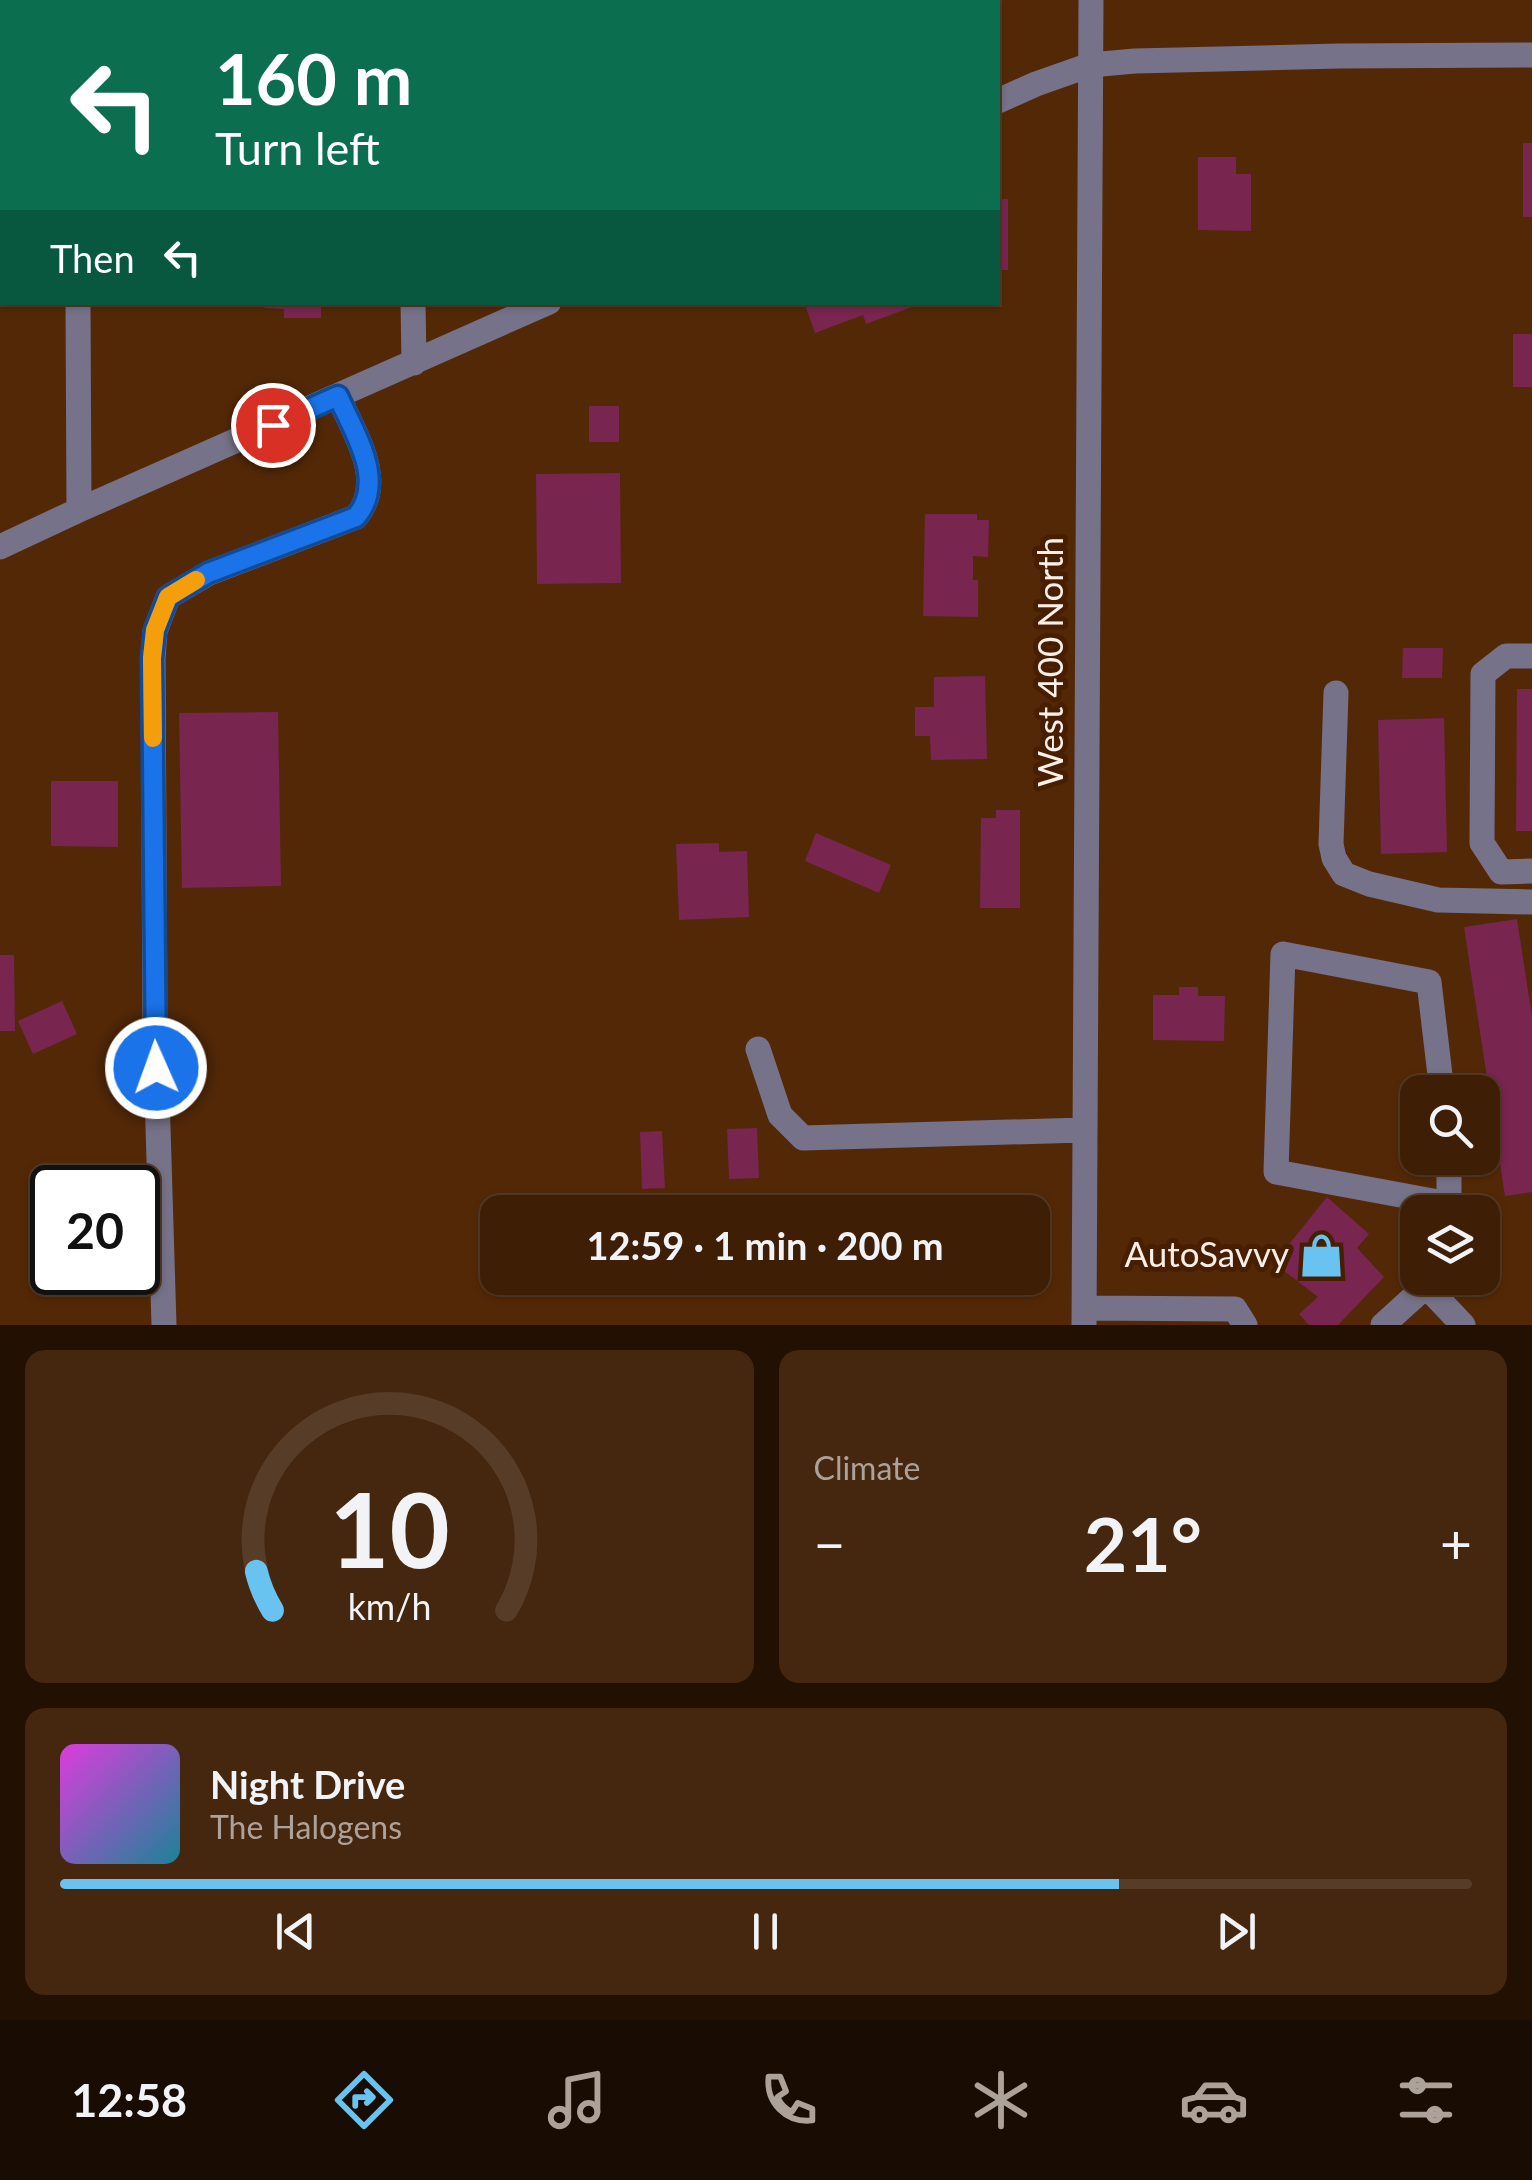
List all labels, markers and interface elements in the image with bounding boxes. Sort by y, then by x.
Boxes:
text: 160 m [215,36,412,120]
icon: left [50,40,180,170]
text: Turn left [215,121,380,175]
icon: left [155,230,210,285]
text: Then [50,235,135,281]
pin [231,383,316,468]
icon: arrive [246,398,301,453]
street label: West 400 North [1028,537,1070,787]
position arrow [104,1016,208,1120]
map controls [1400,1075,1500,1295]
button: search [1400,1075,1500,1175]
speed limit sign: 20 [30,1165,160,1295]
button: layers [1400,1195,1500,1295]
text: 12:59 · 1 min · 200 m [586,1222,944,1268]
shop icon: AutoSavvy [1298,1231,1346,1279]
place label: AutoSavvy [1125,1232,1289,1274]
text: Climate [814,1448,920,1487]
text: 10 [329,1465,450,1590]
text: 21° [1084,1498,1202,1588]
text: − [814,1510,845,1576]
text: + [1440,1510,1472,1576]
text: km/h [347,1585,431,1628]
text: Night Drive [210,1761,405,1807]
text: The Halogens [210,1807,402,1846]
icon: previous [268,1904,323,1959]
icon: pause [738,1904,793,1959]
icon: next [1209,1904,1264,1959]
icon: directions [329,2065,399,2135]
icon: music [542,2065,612,2135]
icon: phone [754,2065,824,2135]
icon: climate [966,2065,1036,2135]
icon: car [1179,2065,1249,2135]
icon: filters [1391,2065,1461,2135]
text: 12:58 [71,2073,187,2127]

